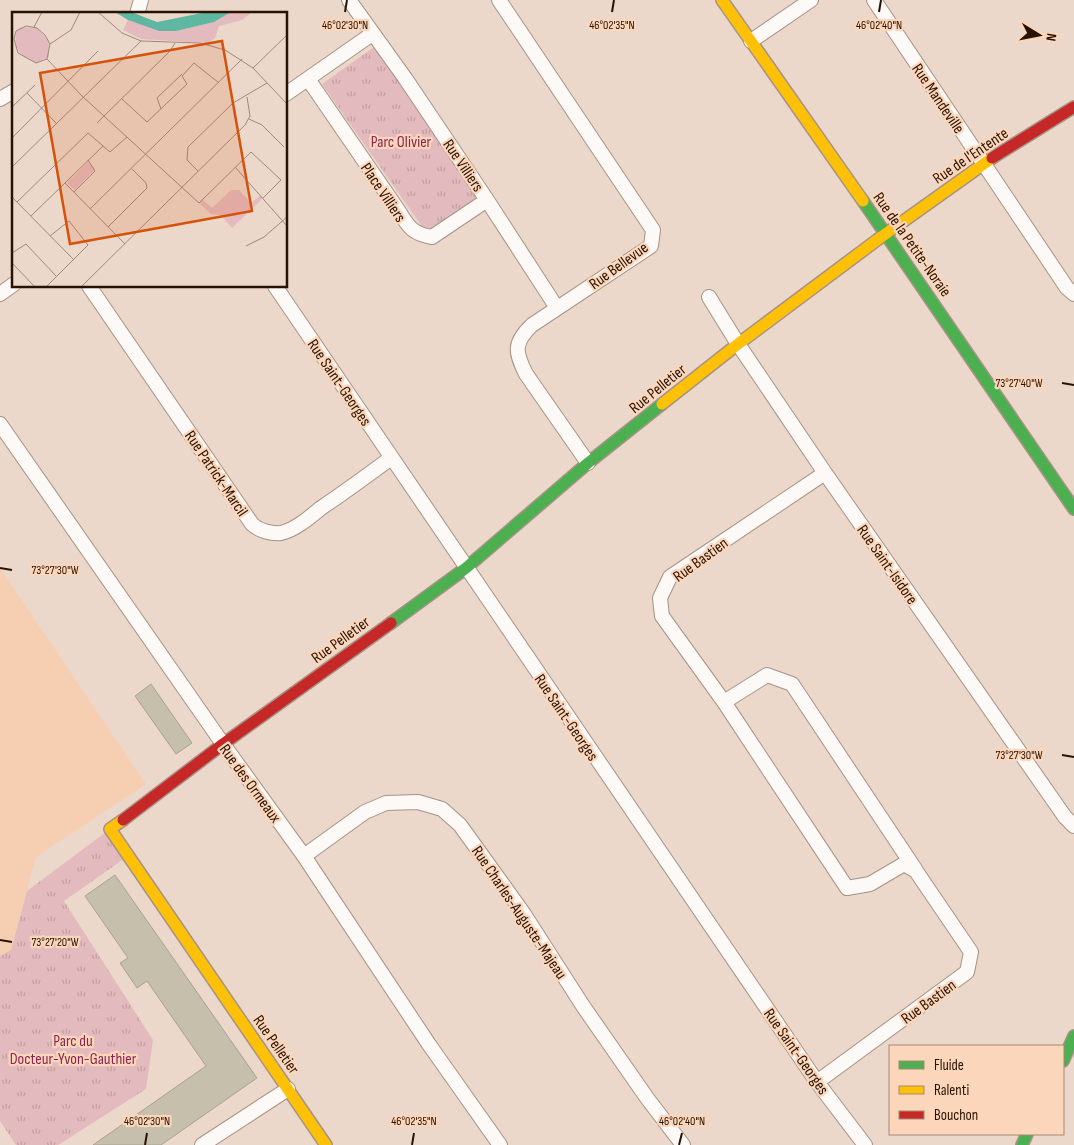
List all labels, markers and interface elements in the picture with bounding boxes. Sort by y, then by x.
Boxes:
north arrow [1014,10,1064,60]
inset map [12,12,288,288]
text: 46°02'30"N [322,18,368,33]
text: 46°02'35"N [589,18,635,33]
text: 46°02'40"N [856,18,902,33]
text: N [1042,32,1060,42]
street label: Rue Mandeville [907,60,968,137]
street label: Rue de l'Entente [929,124,1012,188]
park label: Parc Olivier [371,133,432,152]
street label: Rue Villiers [438,136,487,196]
street label: Place Villiers [356,160,410,226]
street label: Rue de la Petite-Noraie [869,189,955,301]
street label: Rue Bellevue [586,238,652,294]
street label: Rue Saint-Georges [303,336,375,430]
street label: Rue Pelletier [626,360,690,418]
text: 73°27'40"W [995,376,1043,391]
street label: Rue Patrick-Marcil [180,428,251,520]
street label: Rue Saint-Isidore [852,521,921,608]
street label: Rue Bastien [670,534,732,586]
text: 73°27'30"W [31,563,79,578]
street label: Rue Pelletier [308,612,374,668]
street label: Rue Saint-Georges [530,671,602,765]
street label: Rue des Ormeaux [215,741,285,827]
text: 73°27'30"W [995,748,1043,763]
street label: Rue Charles-Auguste-Majeau [467,843,570,983]
text: 73°27'20"W [31,935,79,950]
street label: Rue Bastien [898,976,960,1028]
street label: Rue Saint-Georges [759,1005,833,1099]
street label: Rue Pelletier [249,1012,303,1078]
park label: Parc du Docteur-Yvon-Gauthier [10,1032,137,1069]
legend [889,1045,1064,1135]
text: Fluide [934,1056,964,1075]
text: Ralenti [934,1081,969,1100]
text: Bouchon [934,1106,978,1125]
text: 46°02'30"N [124,1114,170,1129]
text: 46°02'35"N [391,1114,437,1129]
text: 46°02'40"N [659,1114,705,1129]

